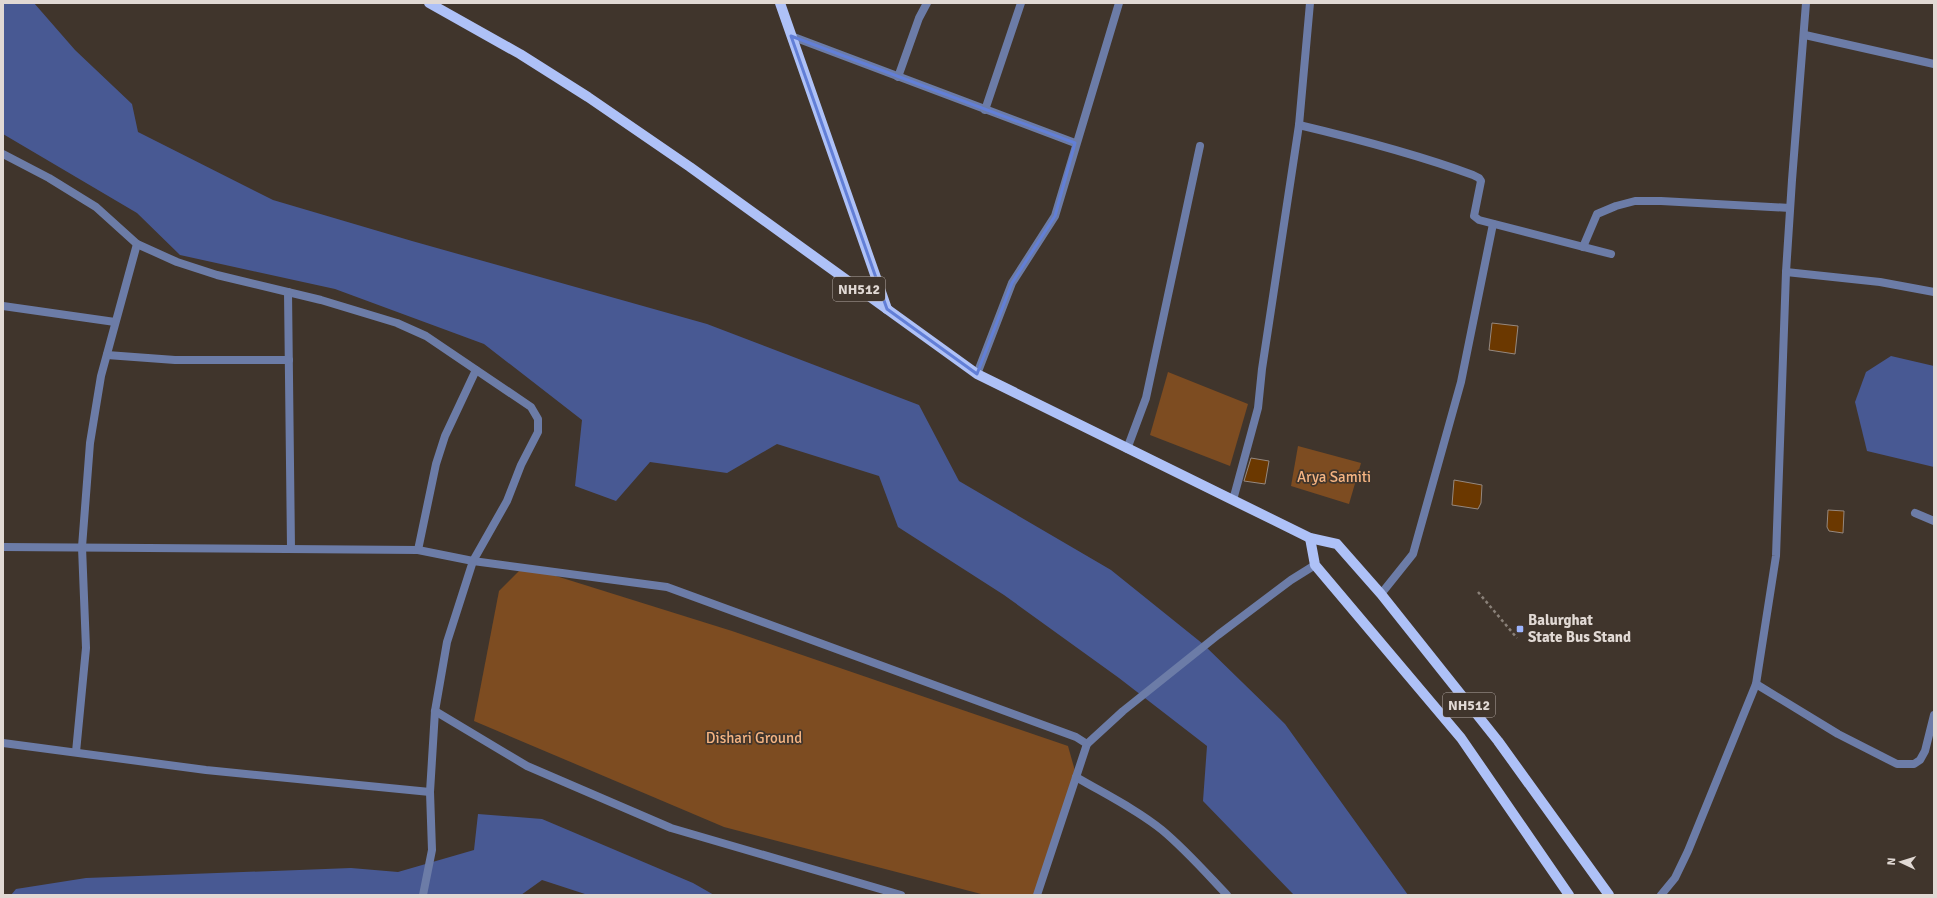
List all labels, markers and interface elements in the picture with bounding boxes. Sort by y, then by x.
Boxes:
road number: NH512 [833,277,885,301]
park label: Arya Samiti [1297,468,1371,486]
place label: Balurghat State Bus Stand [1528,611,1631,646]
marker: Balurghat State Bus Stand [1515,624,1525,634]
road number: NH512 [1443,693,1495,717]
park label: Dishari Ground [706,729,802,747]
north arrow [1881,842,1921,882]
text: N [1885,857,1898,866]

